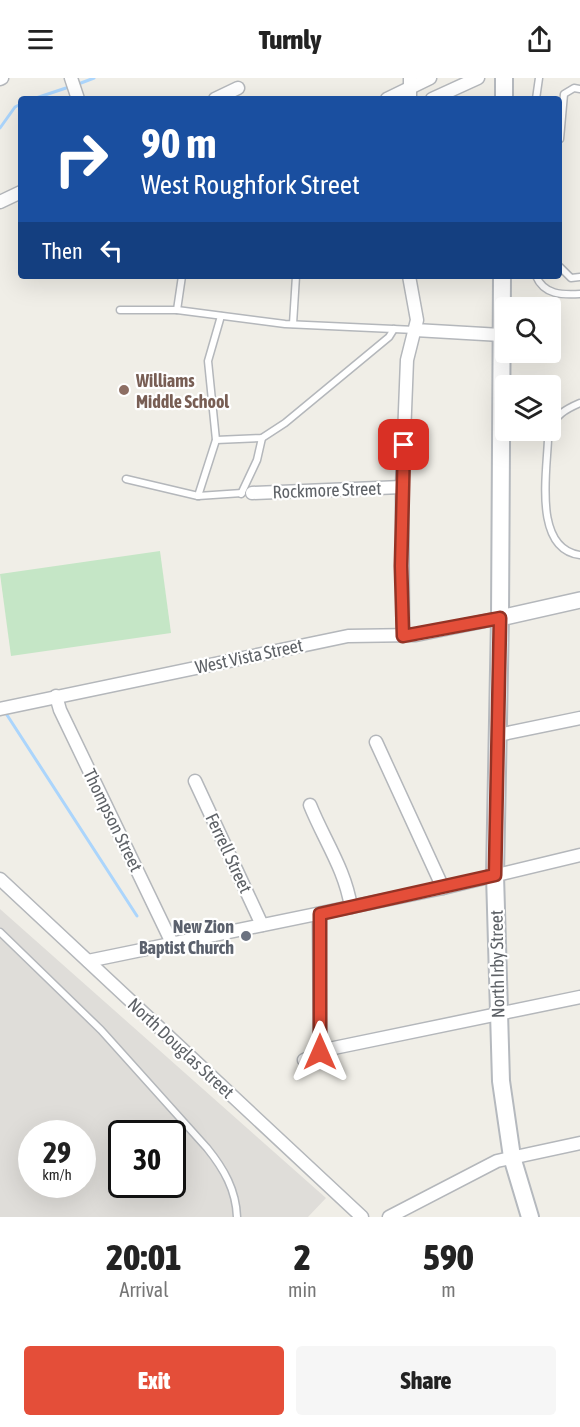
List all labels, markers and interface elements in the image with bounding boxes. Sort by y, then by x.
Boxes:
icon: menu [24,23,57,56]
icon: share [523,23,556,56]
text: Turnly [259,24,321,55]
text: 90 m [141,119,216,167]
icon: right [42,120,120,198]
text: West Roughfork Street [141,169,360,200]
icon: left [95,234,128,267]
text: Then [42,238,83,264]
map controls [495,297,561,441]
button: search [495,297,561,363]
place label: Williams Middle School [135,370,229,412]
button: layers [495,375,561,441]
marker: Williams Middle School [117,383,131,397]
pin [378,419,429,470]
icon: arrive [387,428,420,461]
street label: Rockmore Street [272,478,382,502]
street label: West Vista Street [193,634,305,678]
street label: Thompson Street [79,765,147,875]
street label: Ferrell Street [201,810,257,896]
street label: North Irby Street [486,910,508,1018]
place label: New Zion Baptist Church [139,916,234,958]
marker: New Zion Baptist Church [239,929,253,943]
street label: North Douglas Street [124,994,238,1102]
position arrow [288,1020,352,1084]
speed limit sign: 30 [108,1120,186,1198]
text: 29 [43,1135,71,1169]
text: km/h [42,1166,72,1183]
text: 20:01 [106,1236,182,1278]
text: 2 [294,1236,311,1278]
text: 590 [423,1236,474,1278]
text: Arrival [120,1278,168,1301]
text: min [288,1278,317,1301]
text: m [441,1278,456,1301]
button: Exit [24,1346,284,1415]
button: Share [296,1346,556,1415]

